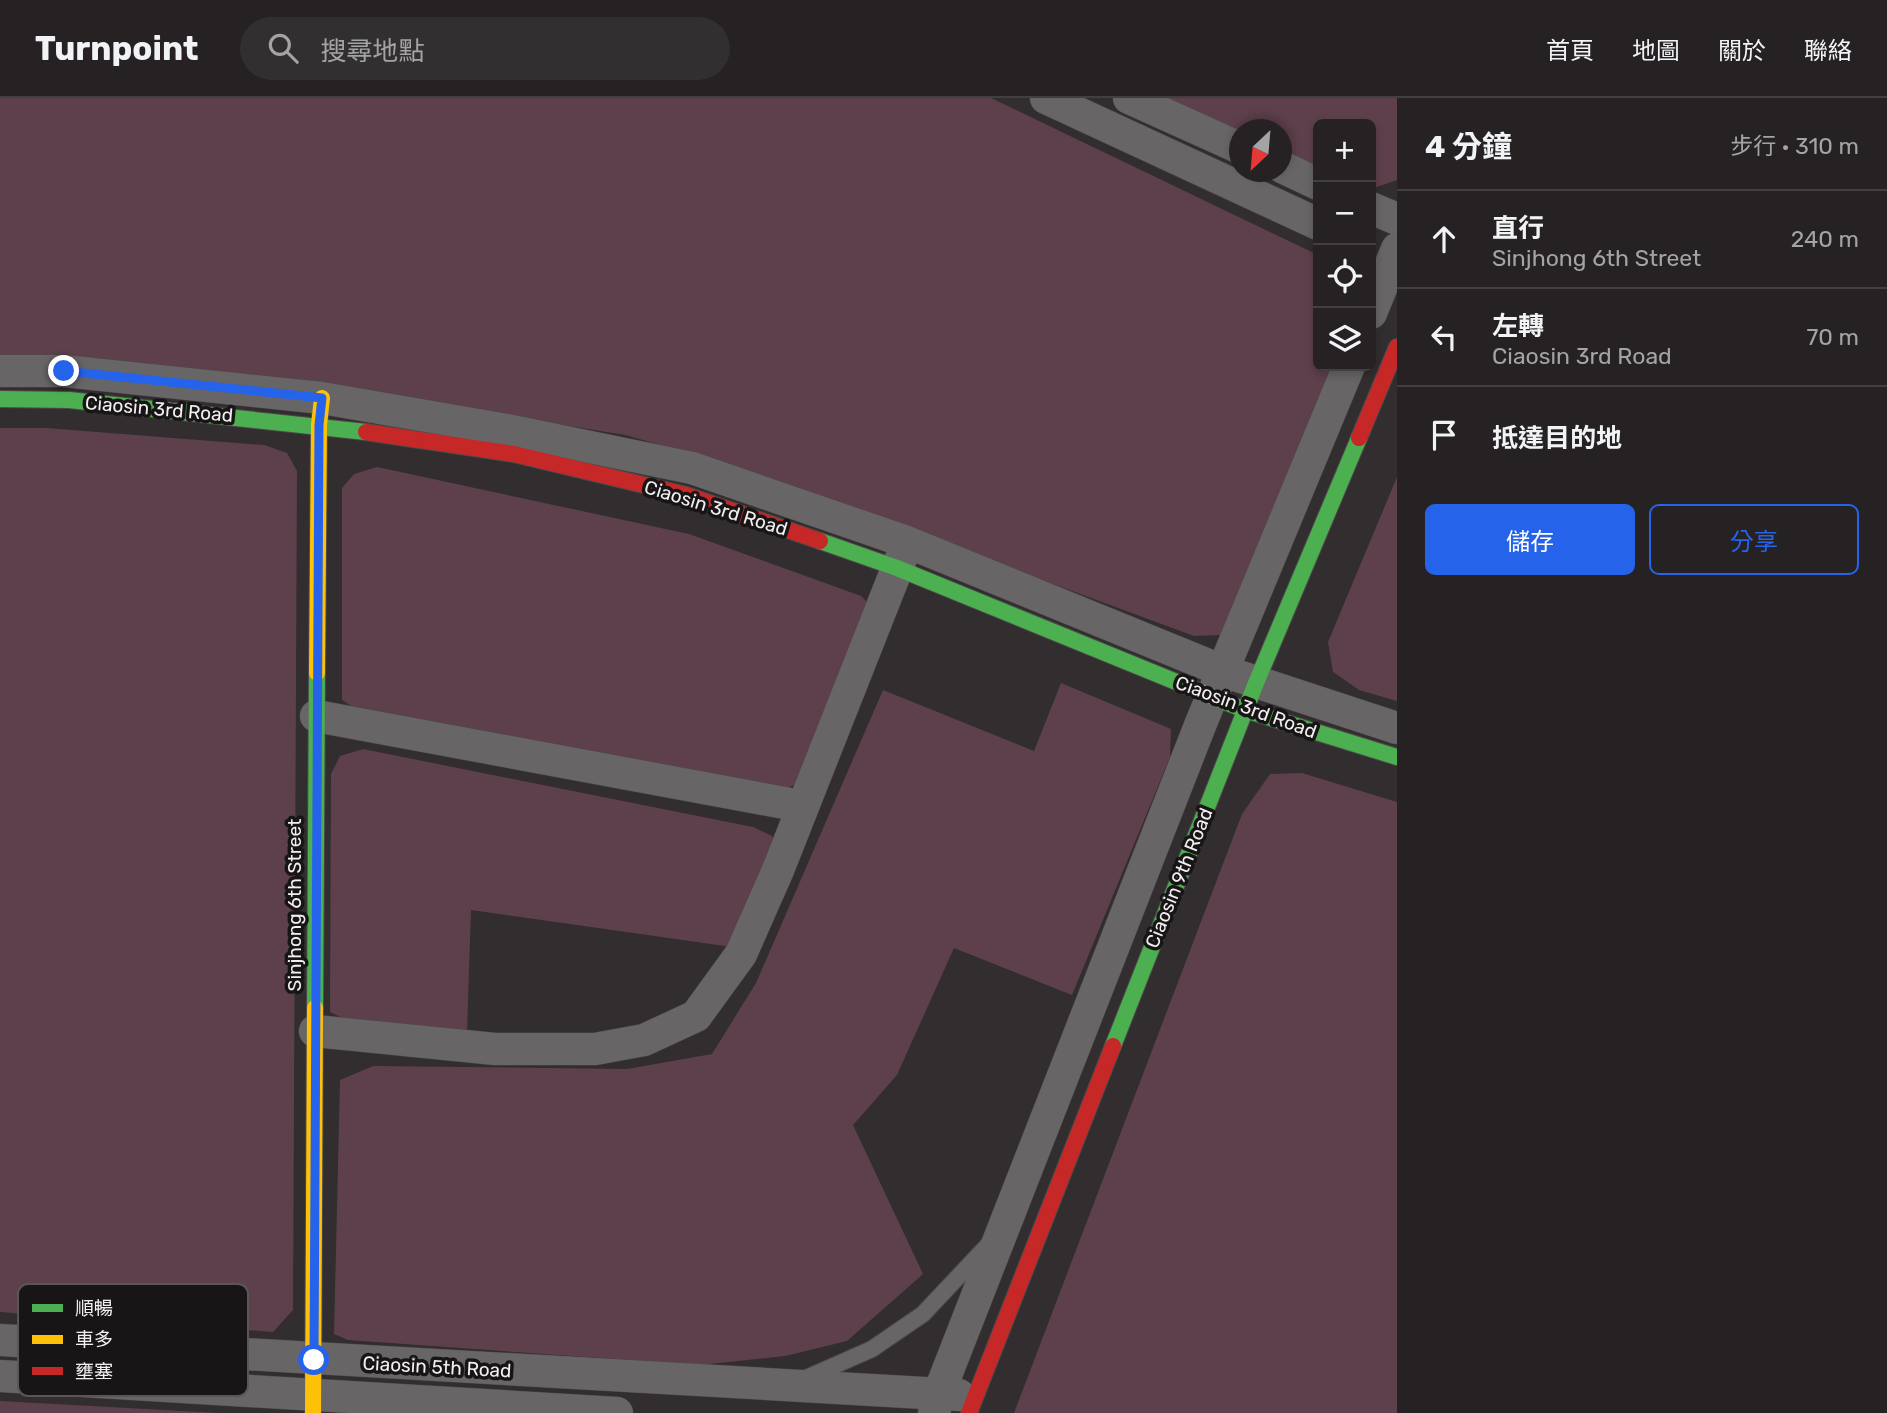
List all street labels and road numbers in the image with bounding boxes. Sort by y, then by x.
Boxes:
street label: Ciaosin 3rd Road [84,391,234,427]
street label: Ciaosin 3rd Road [642,475,790,541]
street label: Ciaosin 3rd Road [1172,671,1320,743]
street label: Ciaosin 9th Road [1140,805,1218,951]
street label: Sinjhong 6th Street [283,818,306,991]
street label: Ciaosin 5th Road [362,1352,512,1382]

